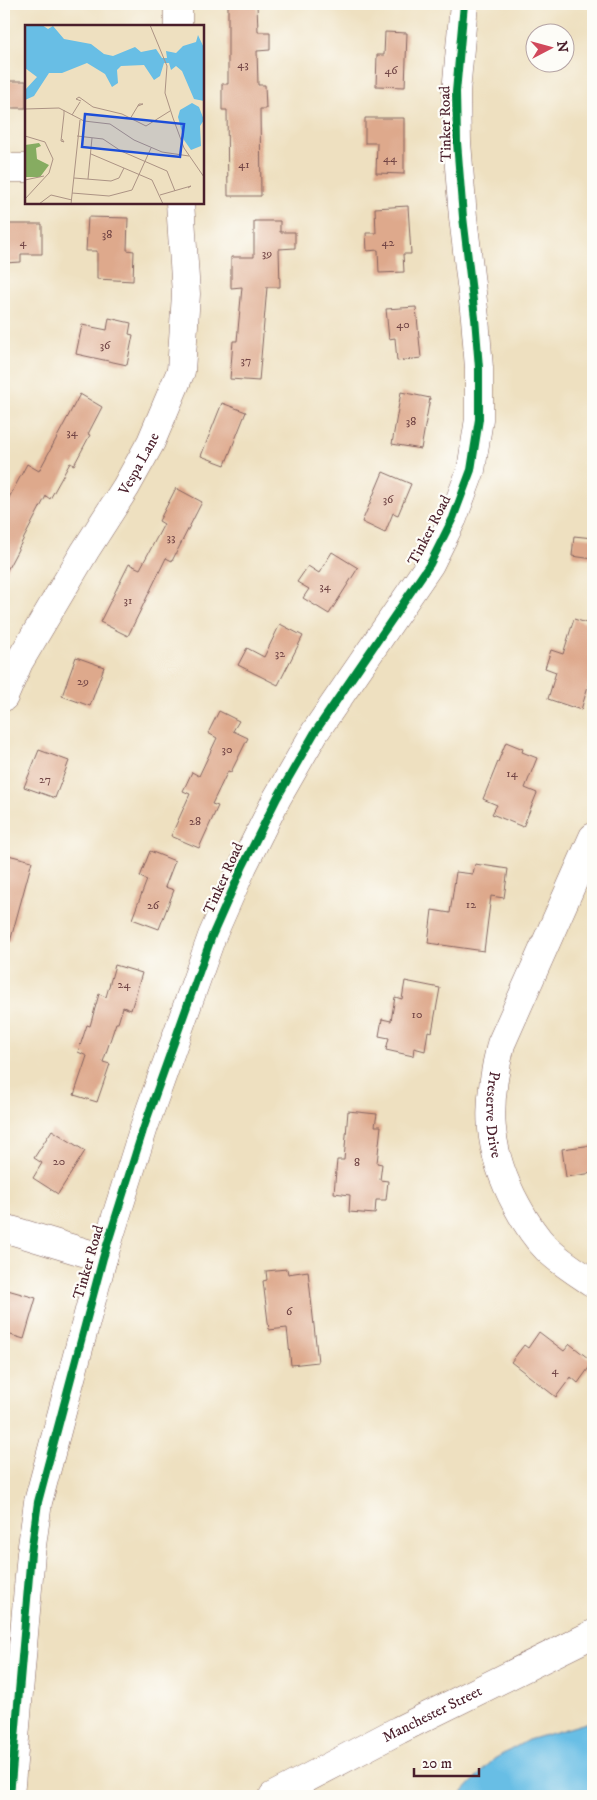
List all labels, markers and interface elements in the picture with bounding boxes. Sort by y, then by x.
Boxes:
north arrow [524,22,574,72]
inset map [25,25,204,204]
text: N [552,40,572,54]
house number: 43 [237,57,249,72]
house number: 46 [384,63,398,78]
street label: Tinker Road [435,85,456,162]
house number: 44 [383,151,398,166]
house number: 41 [238,157,250,172]
house number: 38 [102,227,112,242]
house number: 4 [20,235,28,250]
house number: 42 [382,235,395,250]
house number: 39 [262,246,272,261]
house number: 40 [396,317,410,332]
house number: 36 [100,338,111,353]
house number: 37 [241,353,251,368]
house number: 38 [406,414,416,429]
house number: 34 [66,425,79,440]
street label: Vespa Lane [114,430,164,499]
street label: Tinker Road [404,491,455,569]
house number: 36 [383,492,394,507]
house number: 33 [167,530,175,545]
house number: 34 [319,579,332,594]
house number: 31 [124,593,132,608]
house number: 32 [275,646,285,661]
house number: 29 [77,674,89,689]
house number: 30 [222,742,232,757]
house number: 14 [506,766,519,781]
house number: 27 [39,772,51,787]
house number: 28 [189,814,201,829]
street label: Tinker Road [199,839,248,917]
house number: 12 [466,897,476,912]
house number: 26 [147,898,160,913]
house number: 24 [118,977,131,992]
house number: 10 [412,1007,422,1022]
street label: Preserve Drive [481,1070,506,1160]
house number: 20 [53,1154,65,1169]
house number: 8 [354,1155,360,1170]
street label: Tinker Road [69,1222,108,1301]
house number: 6 [286,1304,293,1319]
house number: 4 [552,1363,560,1378]
street label: Manchester Street [379,1681,485,1747]
scale bar [414,1745,480,1777]
text: 20 m [422,1754,452,1773]

